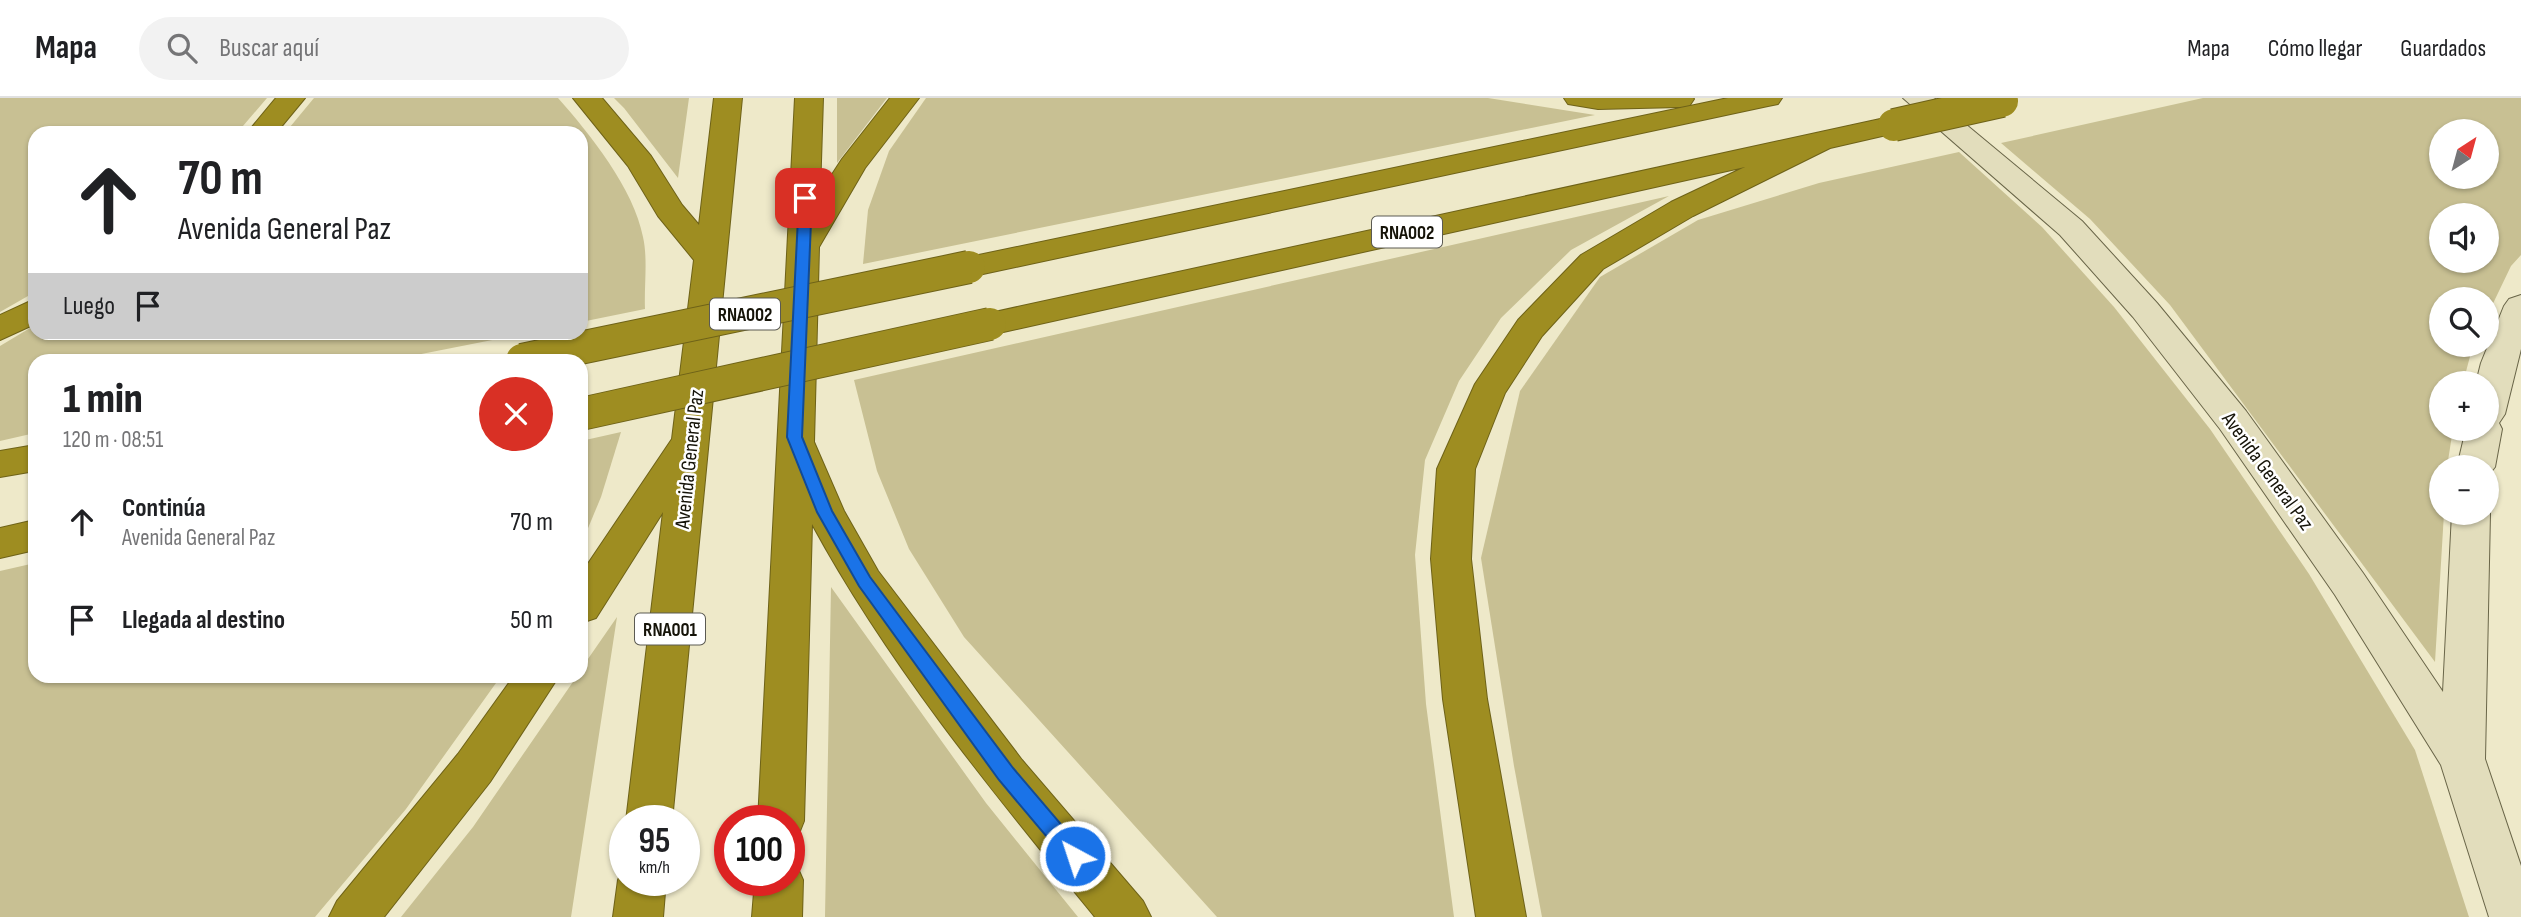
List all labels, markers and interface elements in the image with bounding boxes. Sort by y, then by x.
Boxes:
search box [139,17,629,80]
text: Mapa [35,28,97,68]
icon: search [163,29,201,67]
text: Buscar aquí [219,33,319,64]
text: Mapa [2187,34,2230,63]
text: Cómo llegar [2268,34,2362,63]
text: Guardados [2400,34,2486,63]
north arrow [2429,119,2499,189]
map controls [2429,119,2499,525]
text: 70 m [178,150,263,209]
icon: ahead [63,154,154,245]
pin [775,168,835,228]
icon: arrive [786,179,824,217]
button: sound [2429,203,2499,273]
text: Avenida General Paz [178,210,391,249]
road number: RNA002 [1372,216,1442,248]
icon: arrive [129,287,167,325]
button: search [2429,287,2499,357]
text: Luego [63,291,115,322]
road number: RNA002 [710,298,780,330]
button: + [2429,371,2499,441]
text: 1 min [63,374,143,425]
button: close [479,377,553,451]
street label: Avenida General Paz [670,388,709,531]
street label: Avenida General Paz [2216,407,2319,536]
text: 120 m · 08:51 [63,426,163,454]
button: − [2429,455,2499,525]
text: Continúa [122,493,206,524]
icon: ahead [63,503,101,541]
text: 70 m [510,507,553,538]
text: Avenida General Paz [122,524,275,552]
icon: arrive [63,601,101,639]
text: Llegada al destino [122,605,285,636]
text: 50 m [510,605,553,636]
road number: RNA001 [635,614,705,644]
speed limit sign: 100 [714,805,805,896]
position arrow [1038,819,1112,893]
text: 95 [639,820,670,863]
text: km/h [639,857,670,878]

